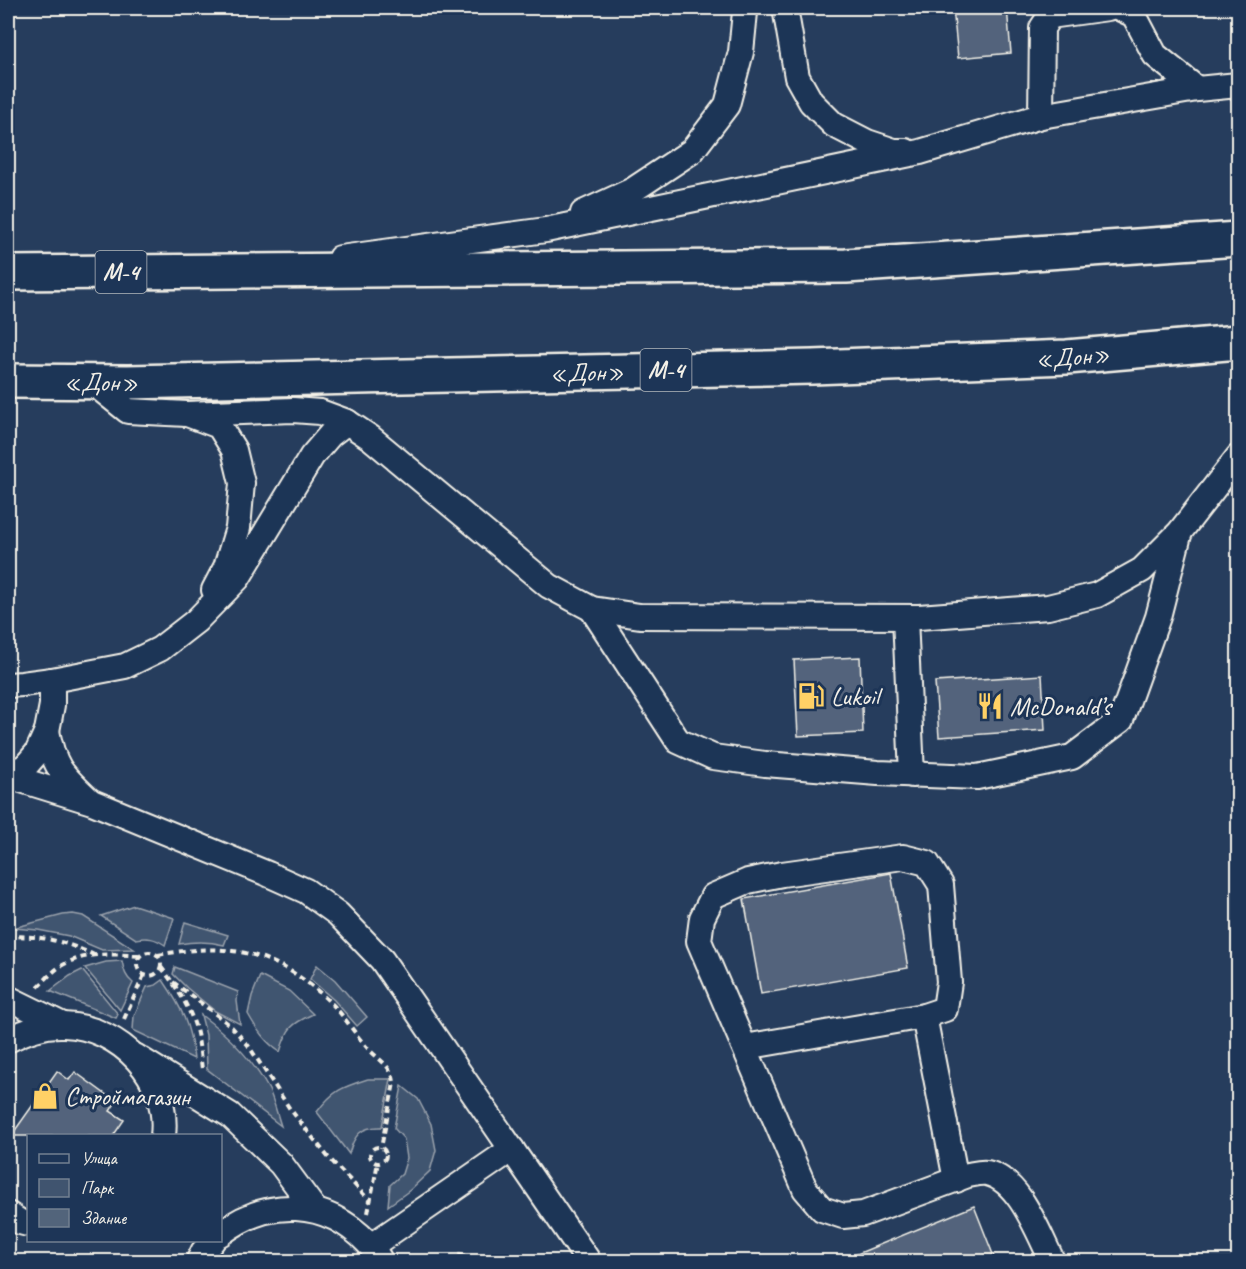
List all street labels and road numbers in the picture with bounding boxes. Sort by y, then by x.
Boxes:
road number: М-4 [96,251,146,293]
street label: «Дон» [1035,337,1111,375]
road number: М-4 [640,349,692,391]
street label: «Дон» [550,355,624,389]
street label: «Дон» [64,365,138,399]

